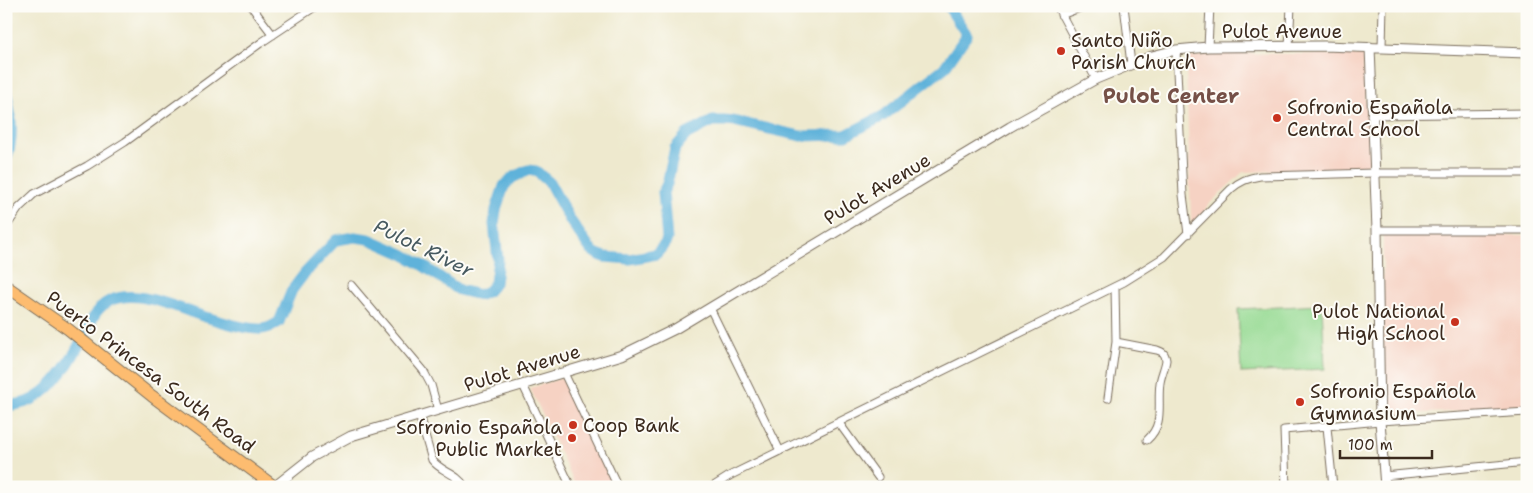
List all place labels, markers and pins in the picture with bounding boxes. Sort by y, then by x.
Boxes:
place label: Santo Niño Parish Church [1071,28,1196,75]
marker: Santo Niño Parish Church [1055,45,1067,57]
place label: Sofronio Española Central School [1287,95,1453,142]
marker: Sofronio Española Central School [1271,112,1283,124]
place label: Pulot National High School [1312,299,1445,346]
marker: Pulot National High School [1449,316,1461,328]
place label: Sofronio Española Gymnasium [1310,379,1476,426]
marker: Sofronio Española Gymnasium [1294,396,1306,408]
place label: Coop Bank [583,413,680,438]
place label: Sofronio Española Public Market [396,415,562,462]
marker: Coop Bank [567,419,579,431]
marker: Sofronio Española Public Market [566,432,578,444]

